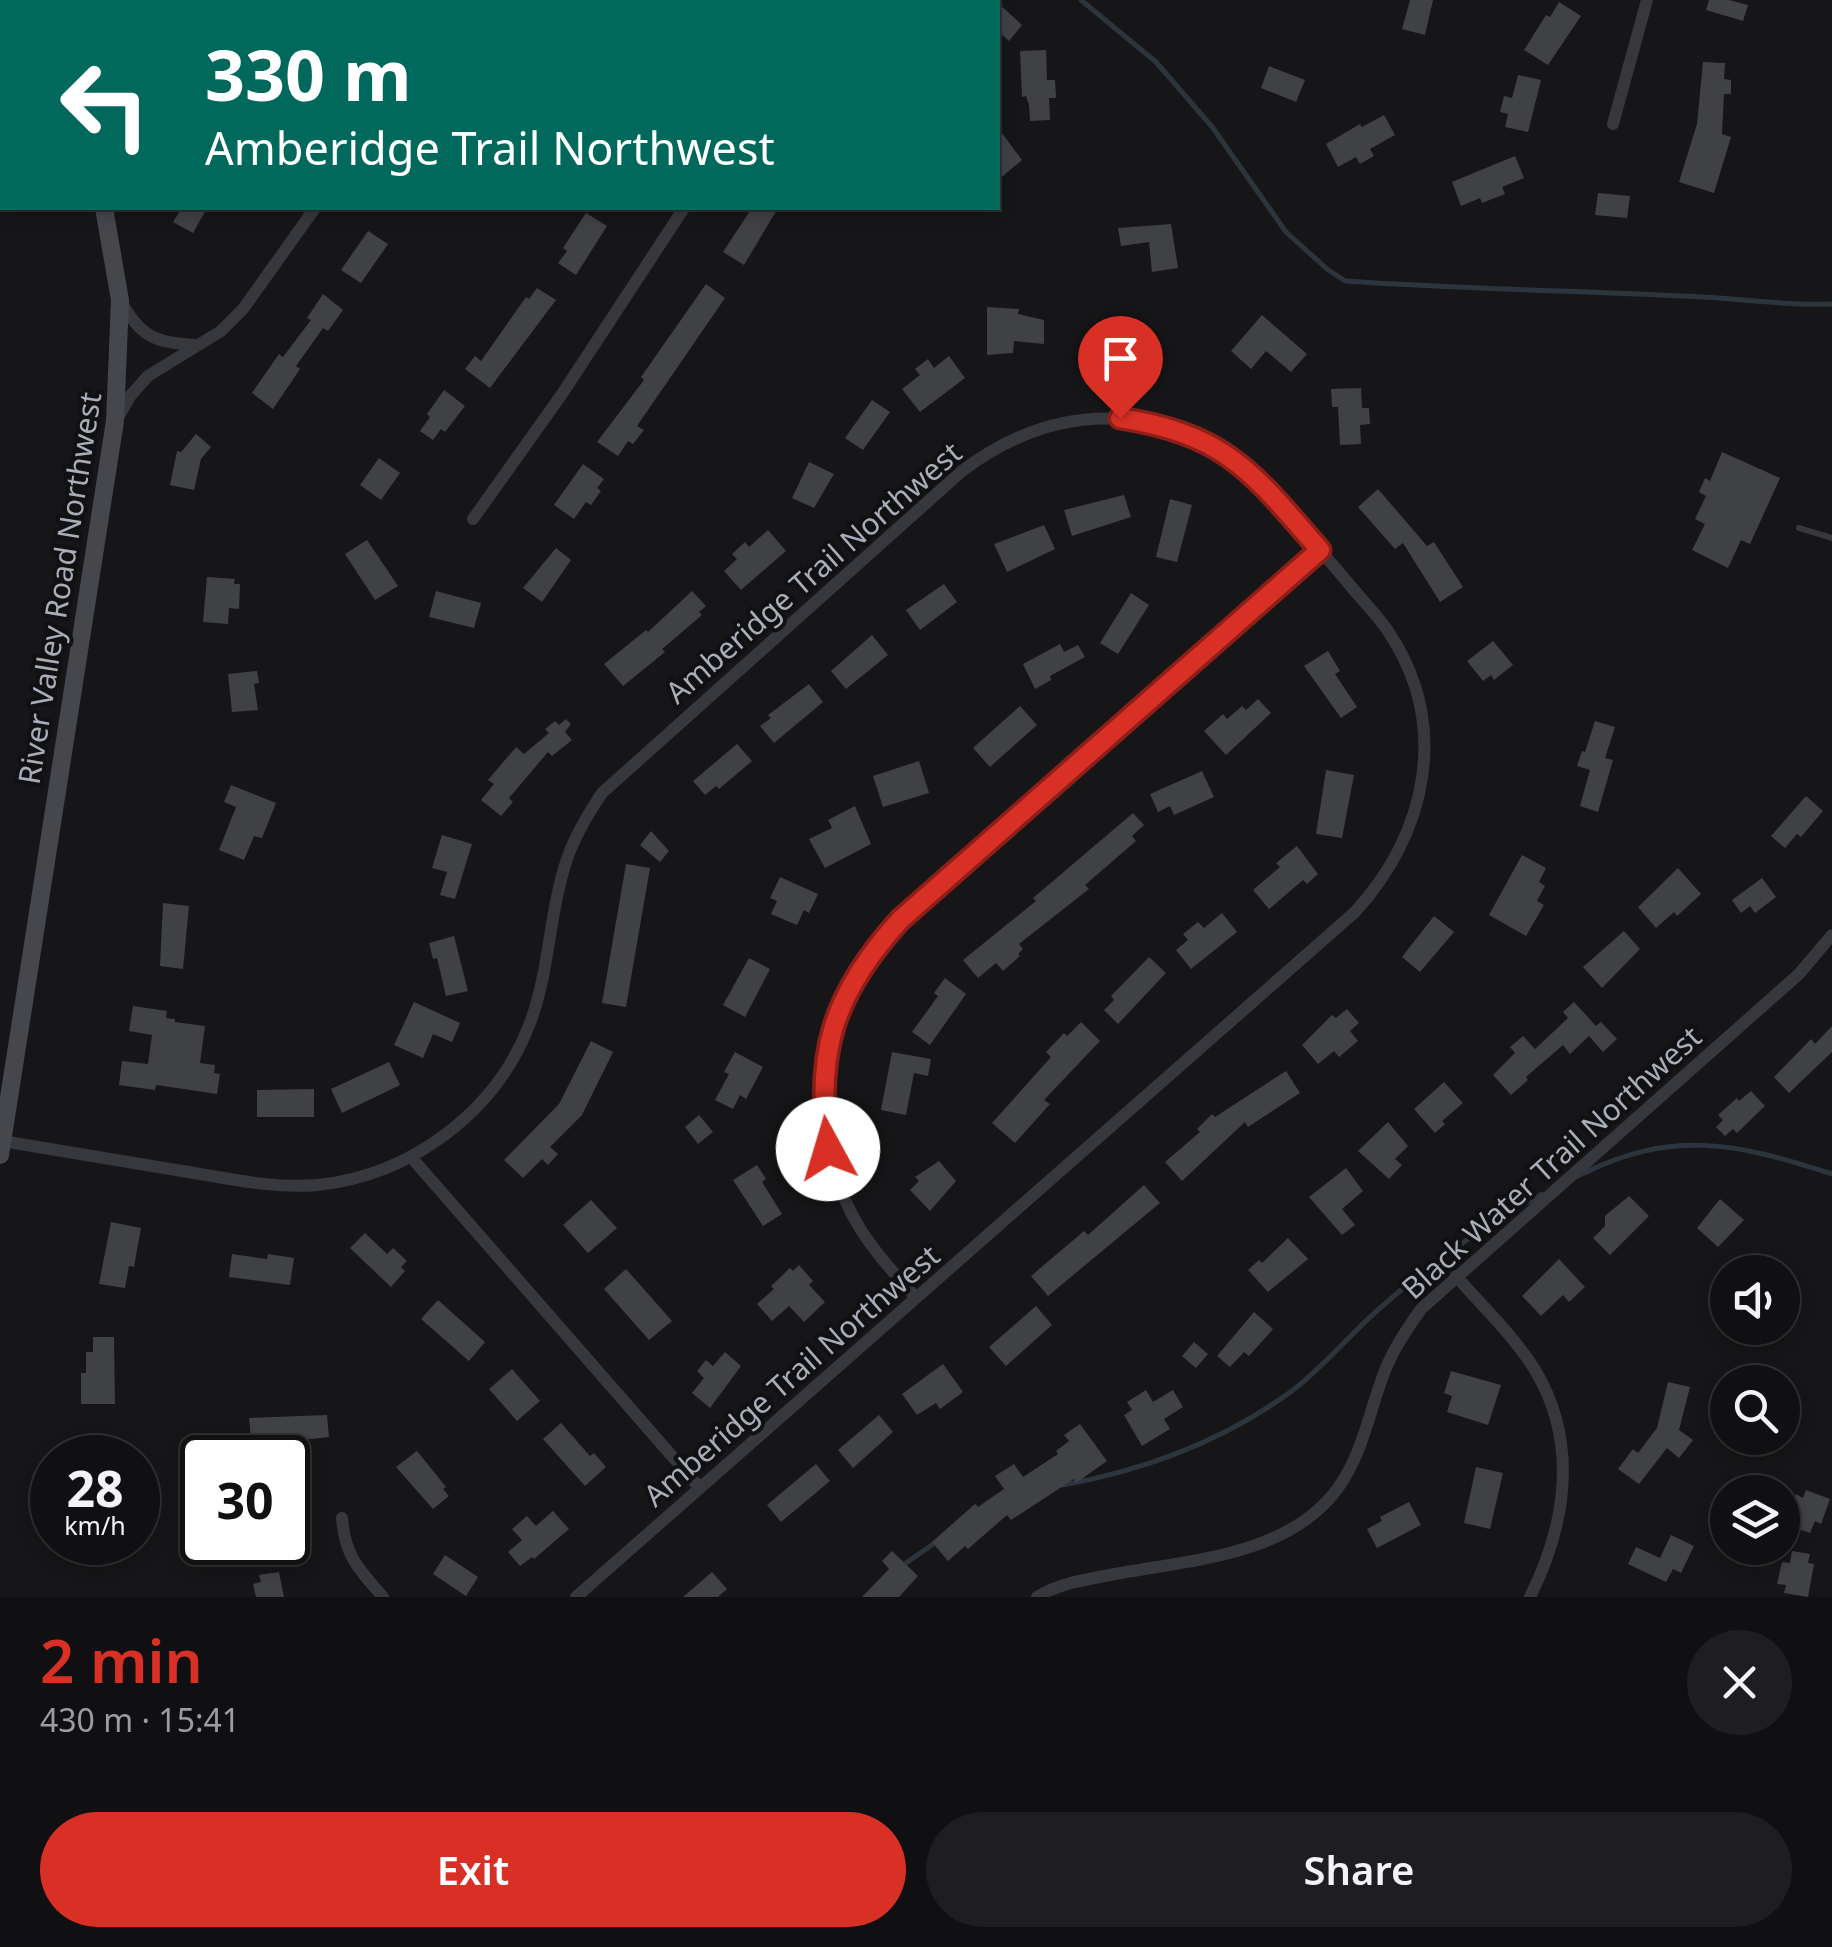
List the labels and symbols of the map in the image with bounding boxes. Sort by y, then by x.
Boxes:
pin [1078,316,1163,419]
street label: River Valley Road Northwest [8,389,110,787]
street label: Amberidge Trail Northwest [656,432,970,712]
street label: Black Water Trail Northwest [1392,1016,1710,1308]
position arrow [776,1097,880,1201]
street label: Amberidge Trail Northwest [634,1235,948,1515]
speed limit sign: 30 [180,1435,310,1565]

